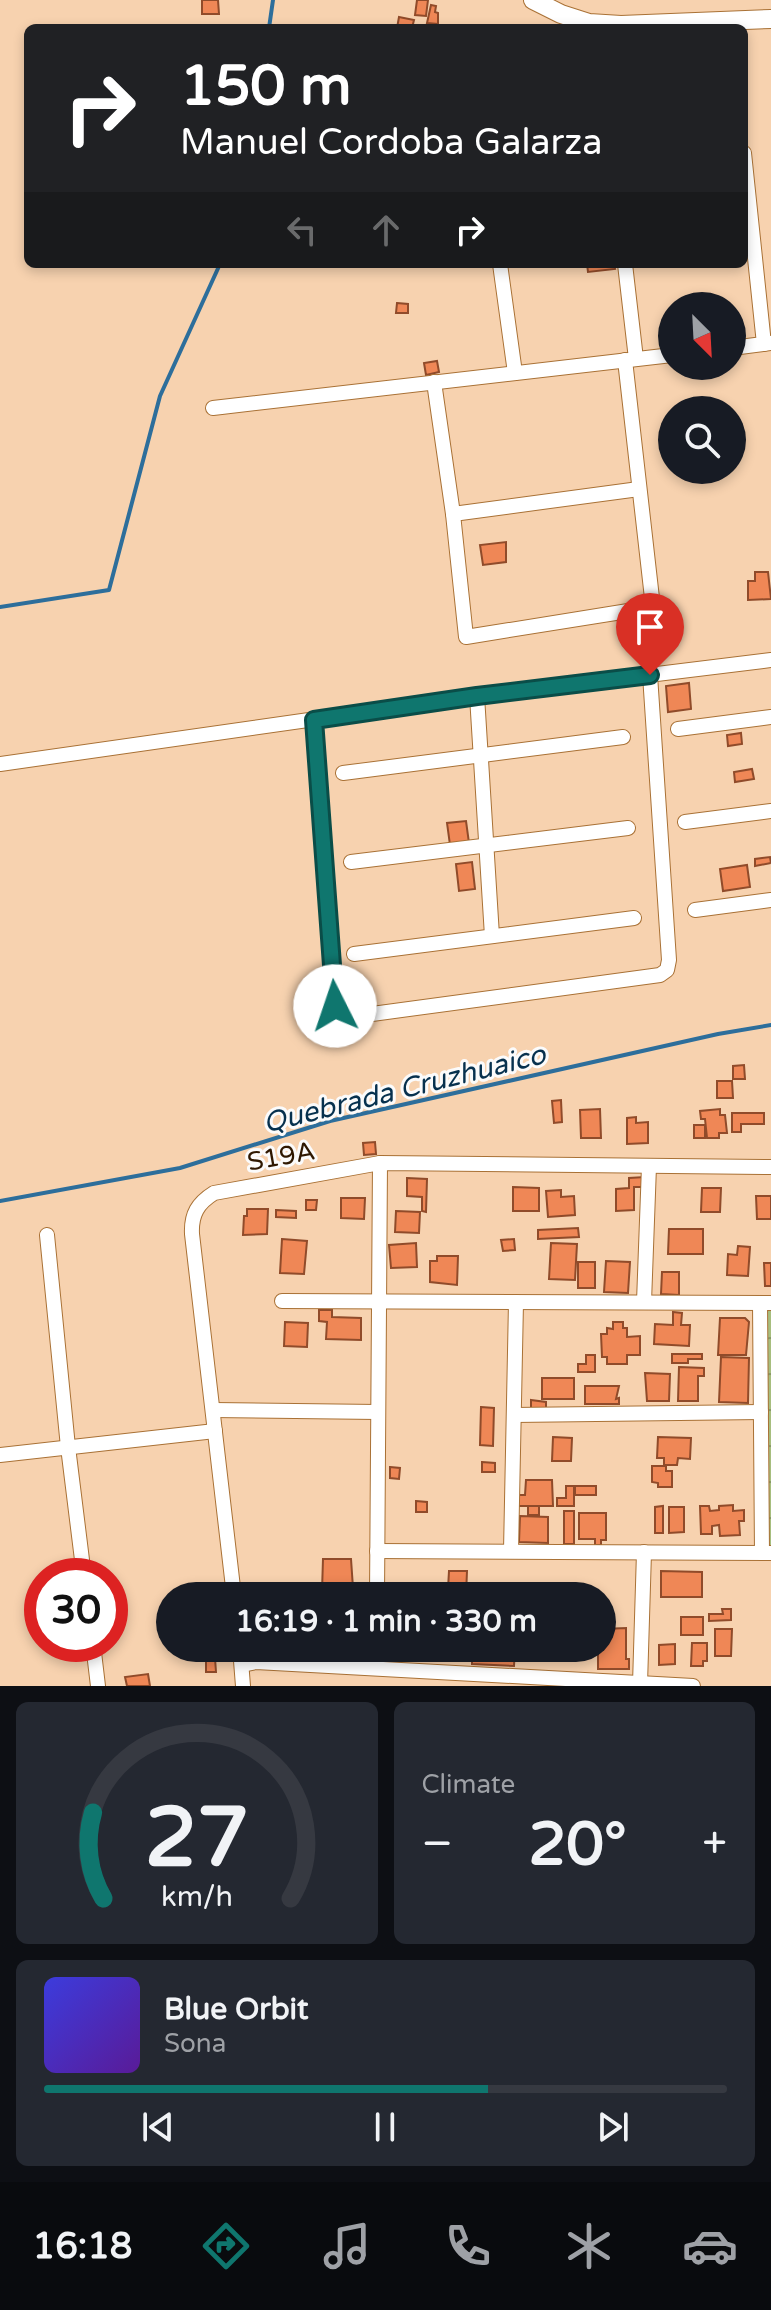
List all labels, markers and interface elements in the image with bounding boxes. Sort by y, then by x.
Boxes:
text: 150 m [180,53,351,120]
icon: right [48,56,152,160]
text: Manuel Cordoba Galarza [180,121,603,164]
icon: left [280,208,324,252]
icon: ahead [364,208,408,252]
icon: right [448,208,492,252]
north arrow [658,292,746,380]
map controls [658,292,746,484]
button: search [658,396,746,484]
pin [616,593,684,675]
icon: arrive [628,605,672,649]
position arrow [293,964,377,1048]
water label: Quebrada Cruzhuaico [260,1037,551,1141]
street label: S19A [245,1135,317,1178]
speed limit sign: 30 [24,1558,128,1662]
text: 16:19 · 1 min · 330 m [235,1603,537,1640]
text: Climate [422,1769,515,1800]
text: 27 [145,1789,249,1889]
text: 20° [529,1809,627,1881]
text: − [422,1818,453,1871]
text: + [702,1818,727,1871]
text: km/h [161,1880,233,1914]
text: Blue Orbit [164,1991,309,2028]
text: Sona [164,2028,226,2059]
icon: previous [136,2105,180,2149]
icon: pause [363,2105,407,2149]
icon: next [591,2105,635,2149]
icon: directions [198,2218,254,2274]
icon: music [319,2218,375,2274]
icon: phone [440,2218,496,2274]
icon: climate [561,2218,617,2274]
icon: car [682,2218,738,2274]
text: 16:18 [33,2225,132,2268]

